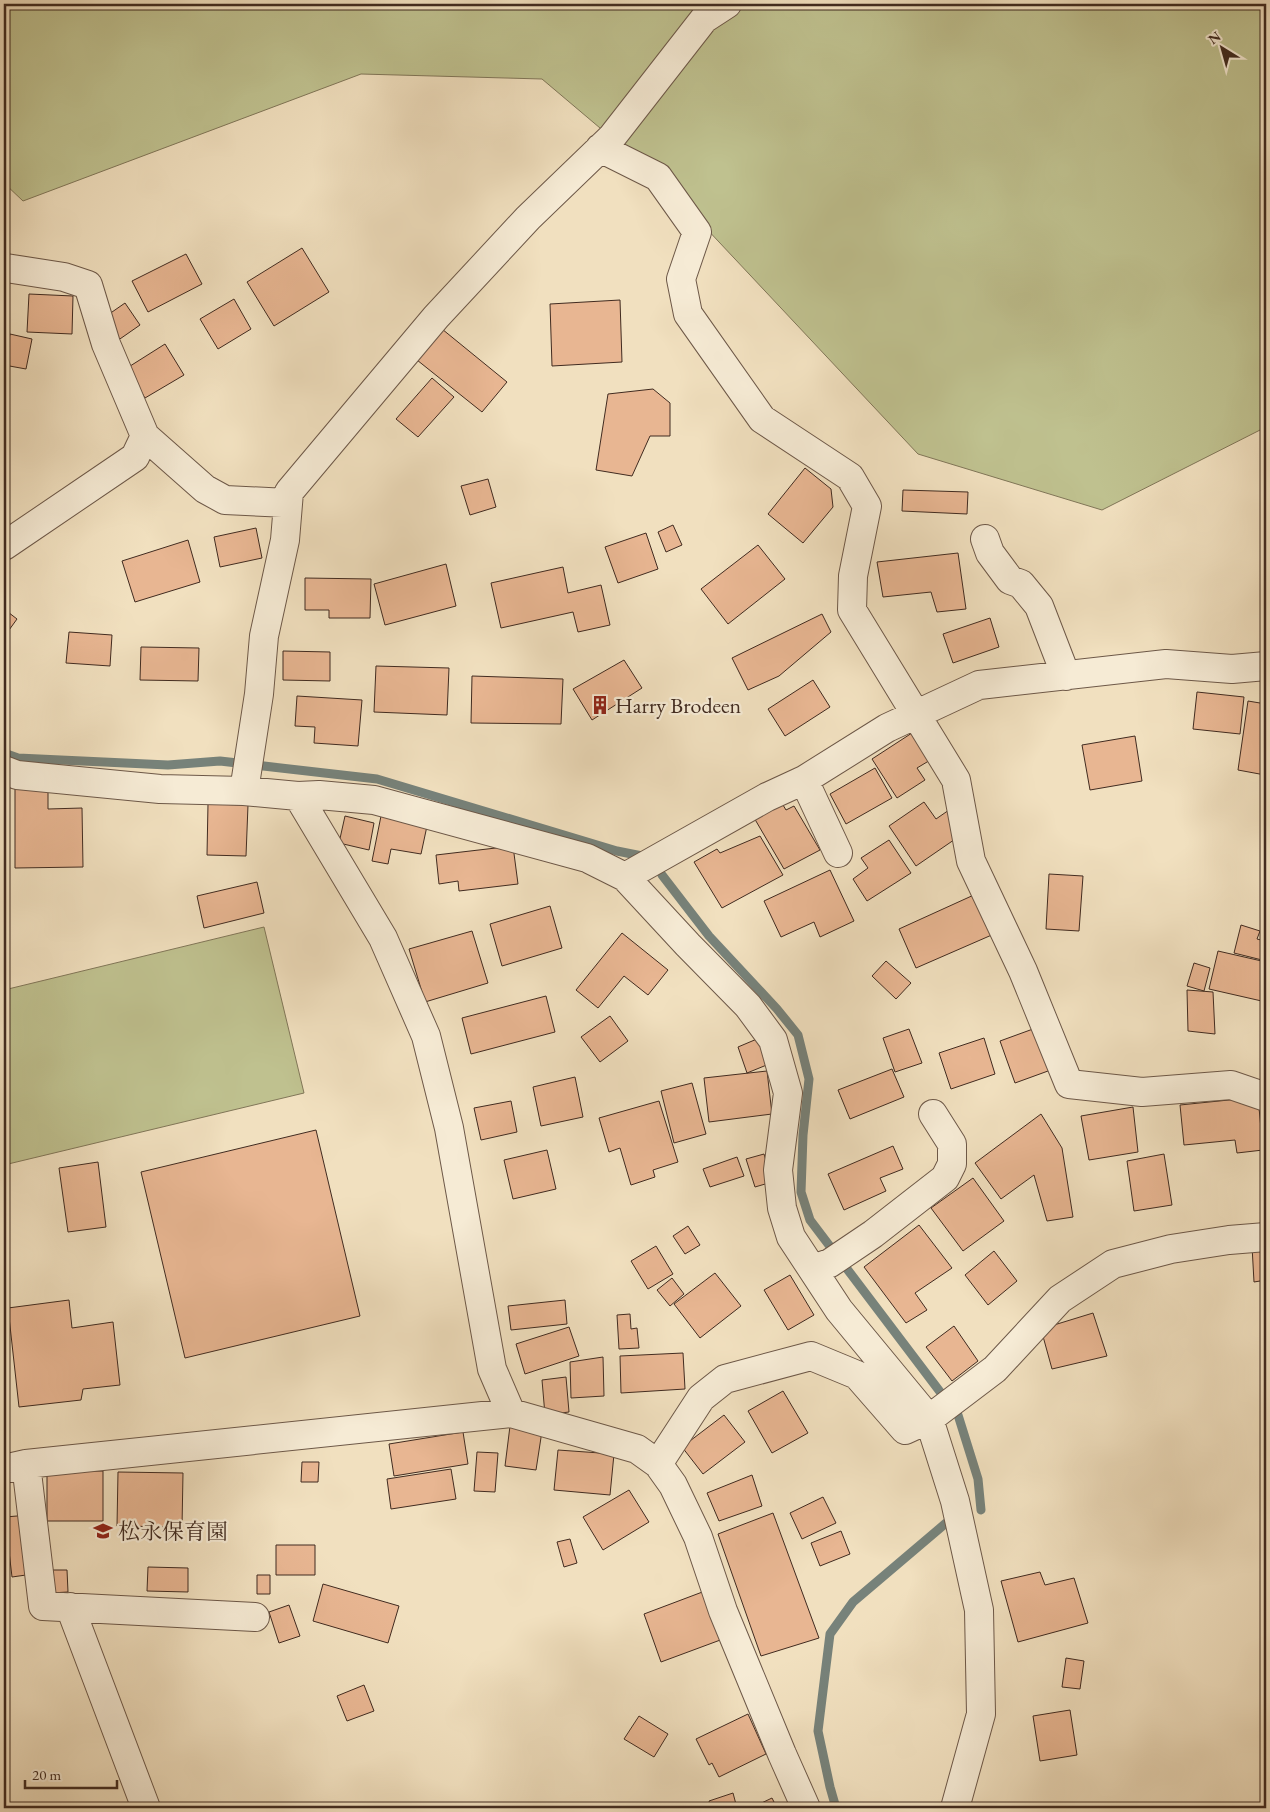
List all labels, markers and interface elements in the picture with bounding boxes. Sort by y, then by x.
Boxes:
north arrow [1198,22,1248,72]
text: N [1204,27,1225,48]
place label: Harry Brodeen [615,691,742,720]
building icon: Harry Brodeen [589,694,611,716]
place label: 松永保育園 [118,1517,228,1546]
school or university icon: 松永保育園 [92,1520,114,1542]
scale bar [25,1757,118,1789]
text: 20 m [32,1765,61,1784]

